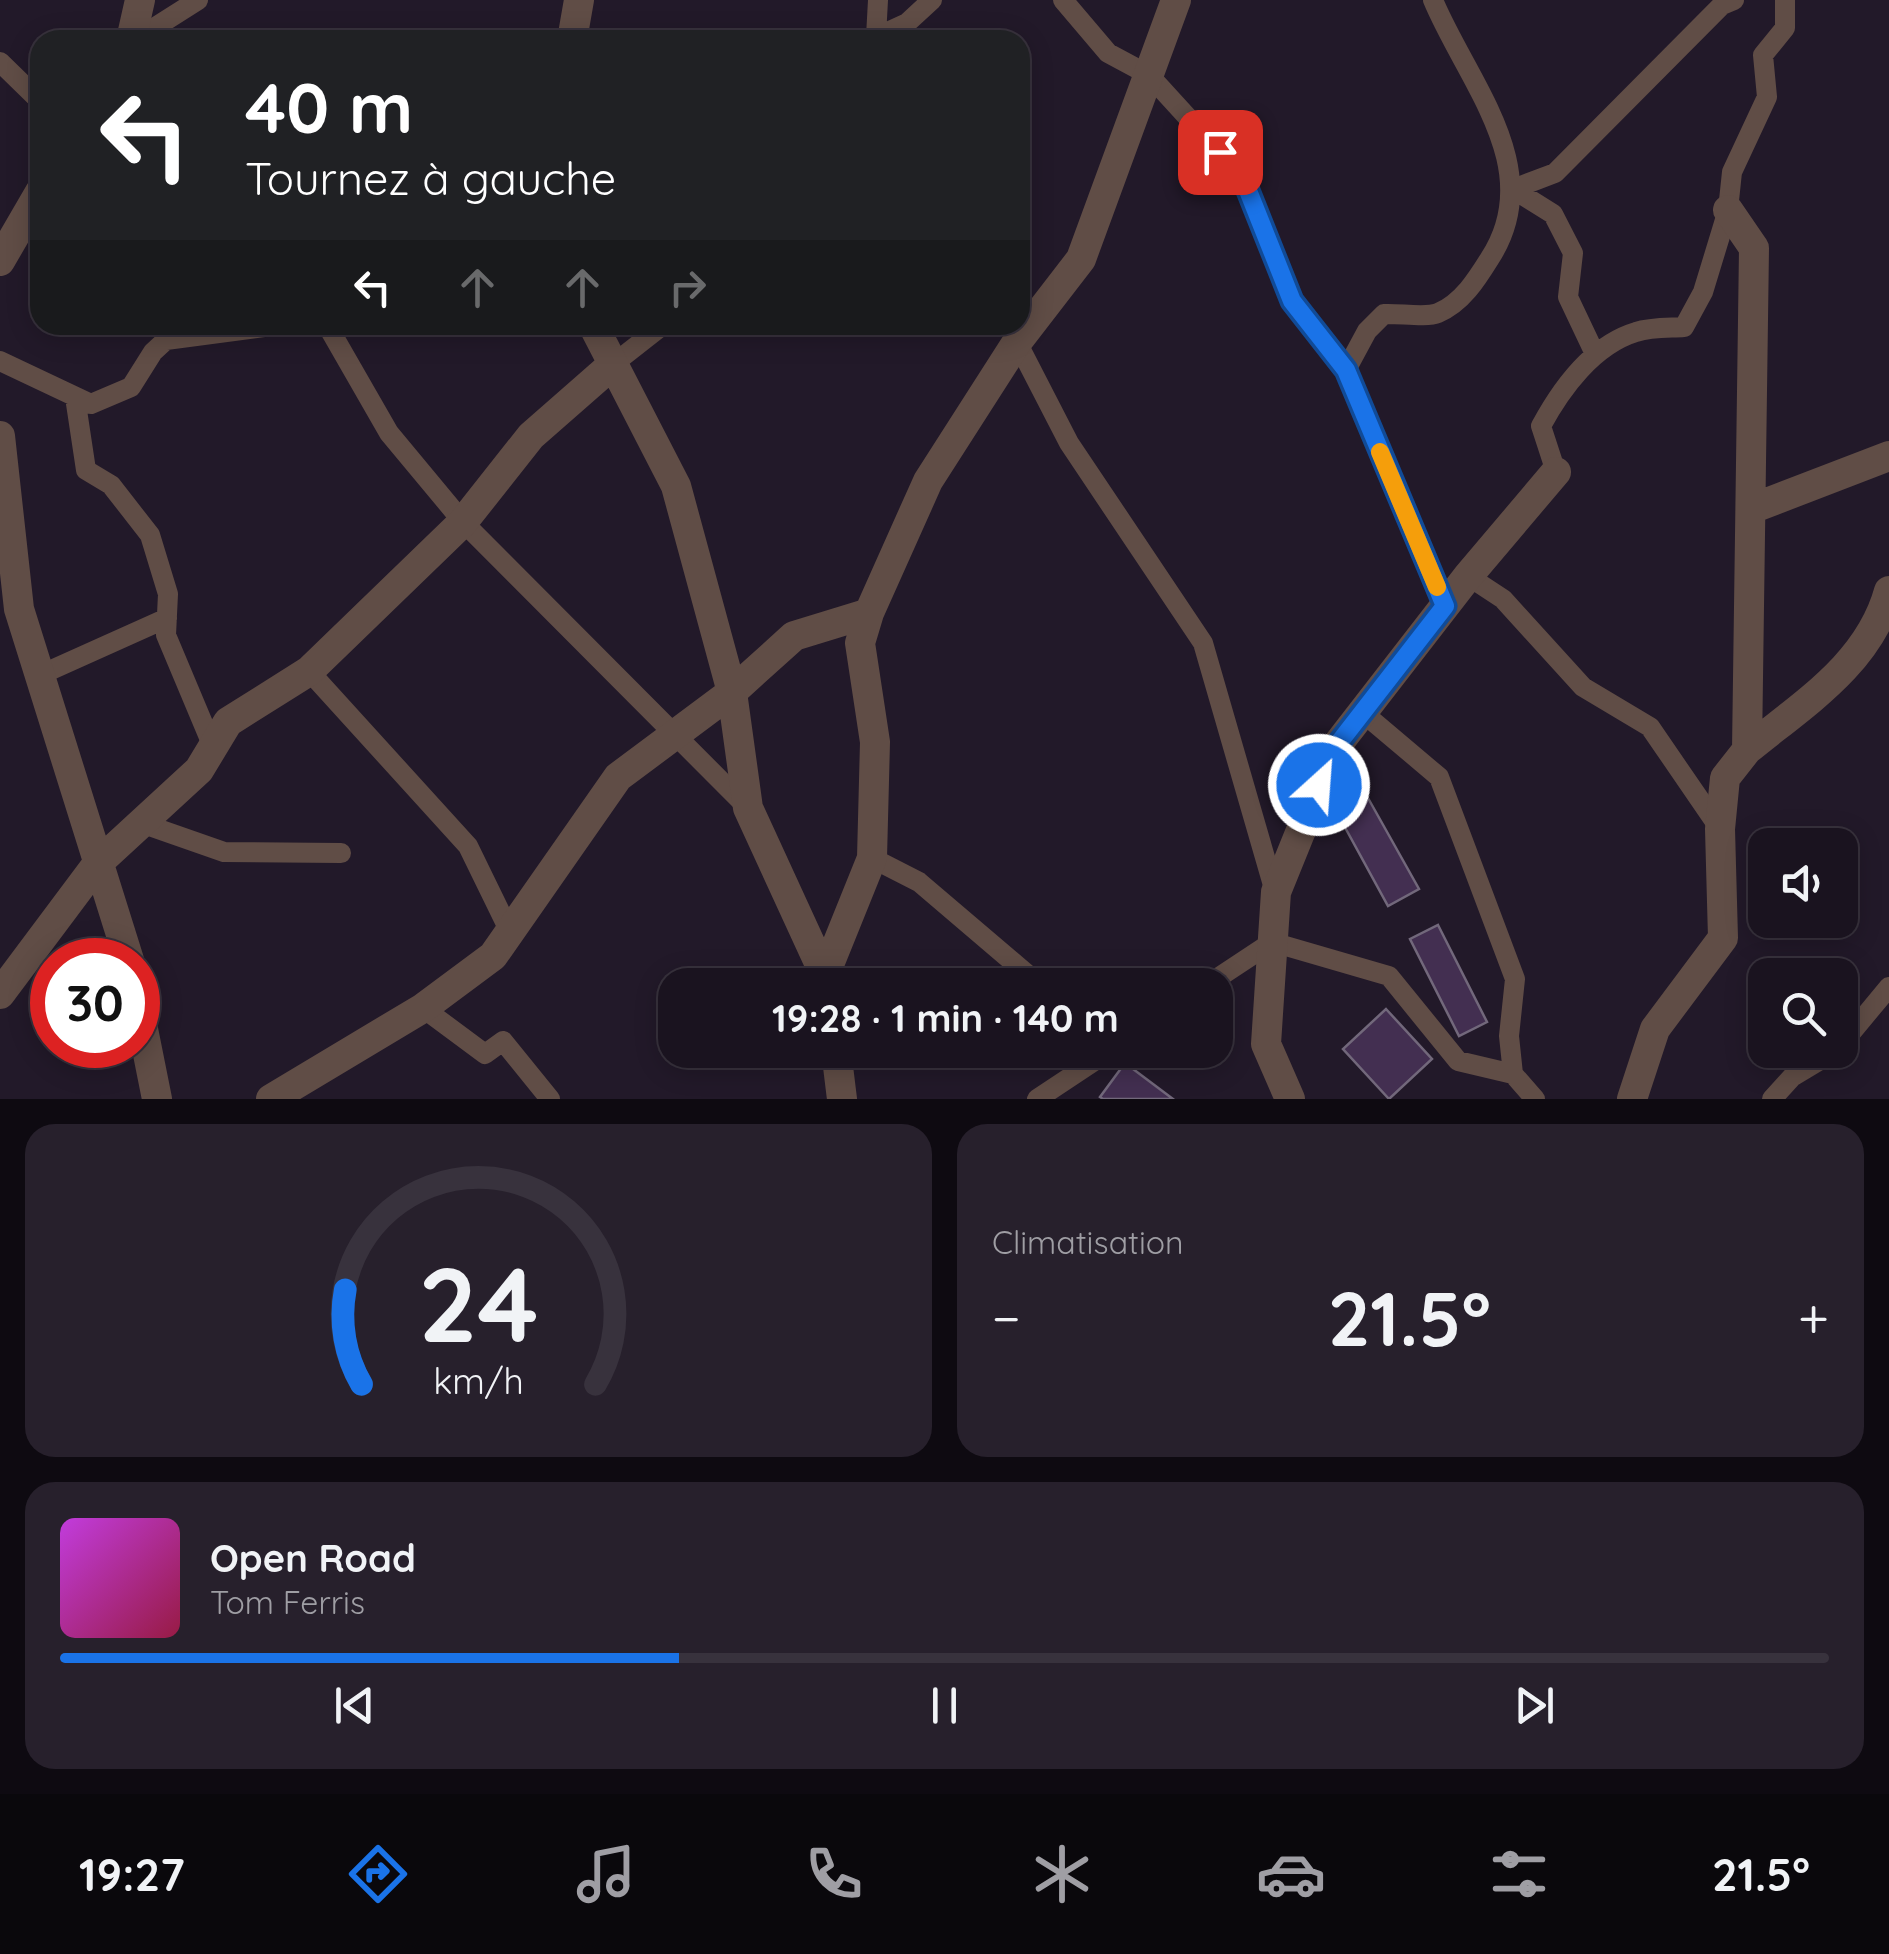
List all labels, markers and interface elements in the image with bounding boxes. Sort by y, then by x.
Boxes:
text: 40 m [245,63,413,151]
icon: left [80,70,210,200]
pin [1178,110,1263,195]
icon: arrive [1193,125,1248,180]
text: Tournez à gauche [245,150,616,206]
icon: left [345,260,400,315]
icon: ahead [450,260,505,315]
icon: ahead [555,260,610,315]
icon: right [660,260,715,315]
position arrow [1267,733,1371,837]
map controls [1748,828,1858,1068]
button: sound [1748,828,1858,938]
speed limit sign: 30 [30,938,160,1068]
button: search [1748,958,1858,1068]
text: 19:28 · 1 min · 140 m [772,994,1119,1042]
text: Climatisation [992,1222,1184,1262]
text: 24 [418,1238,539,1368]
text: 21.5° [1328,1271,1491,1365]
text: − [992,1283,1021,1352]
text: + [1798,1283,1829,1352]
text: km/h [433,1358,524,1403]
text: Open Road [210,1534,416,1582]
text: Tom Ferris [210,1582,365,1622]
icon: previous [327,1678,382,1733]
icon: pause [917,1678,972,1733]
icon: next [1507,1678,1562,1733]
icon: directions [343,1839,413,1909]
icon: music [571,1839,641,1909]
icon: phone [799,1839,869,1909]
icon: climate [1027,1839,1097,1909]
icon: car [1256,1839,1326,1909]
icon: filters [1484,1839,1554,1909]
text: 19:27 [79,1846,185,1902]
text: 21.5° [1712,1846,1810,1902]

